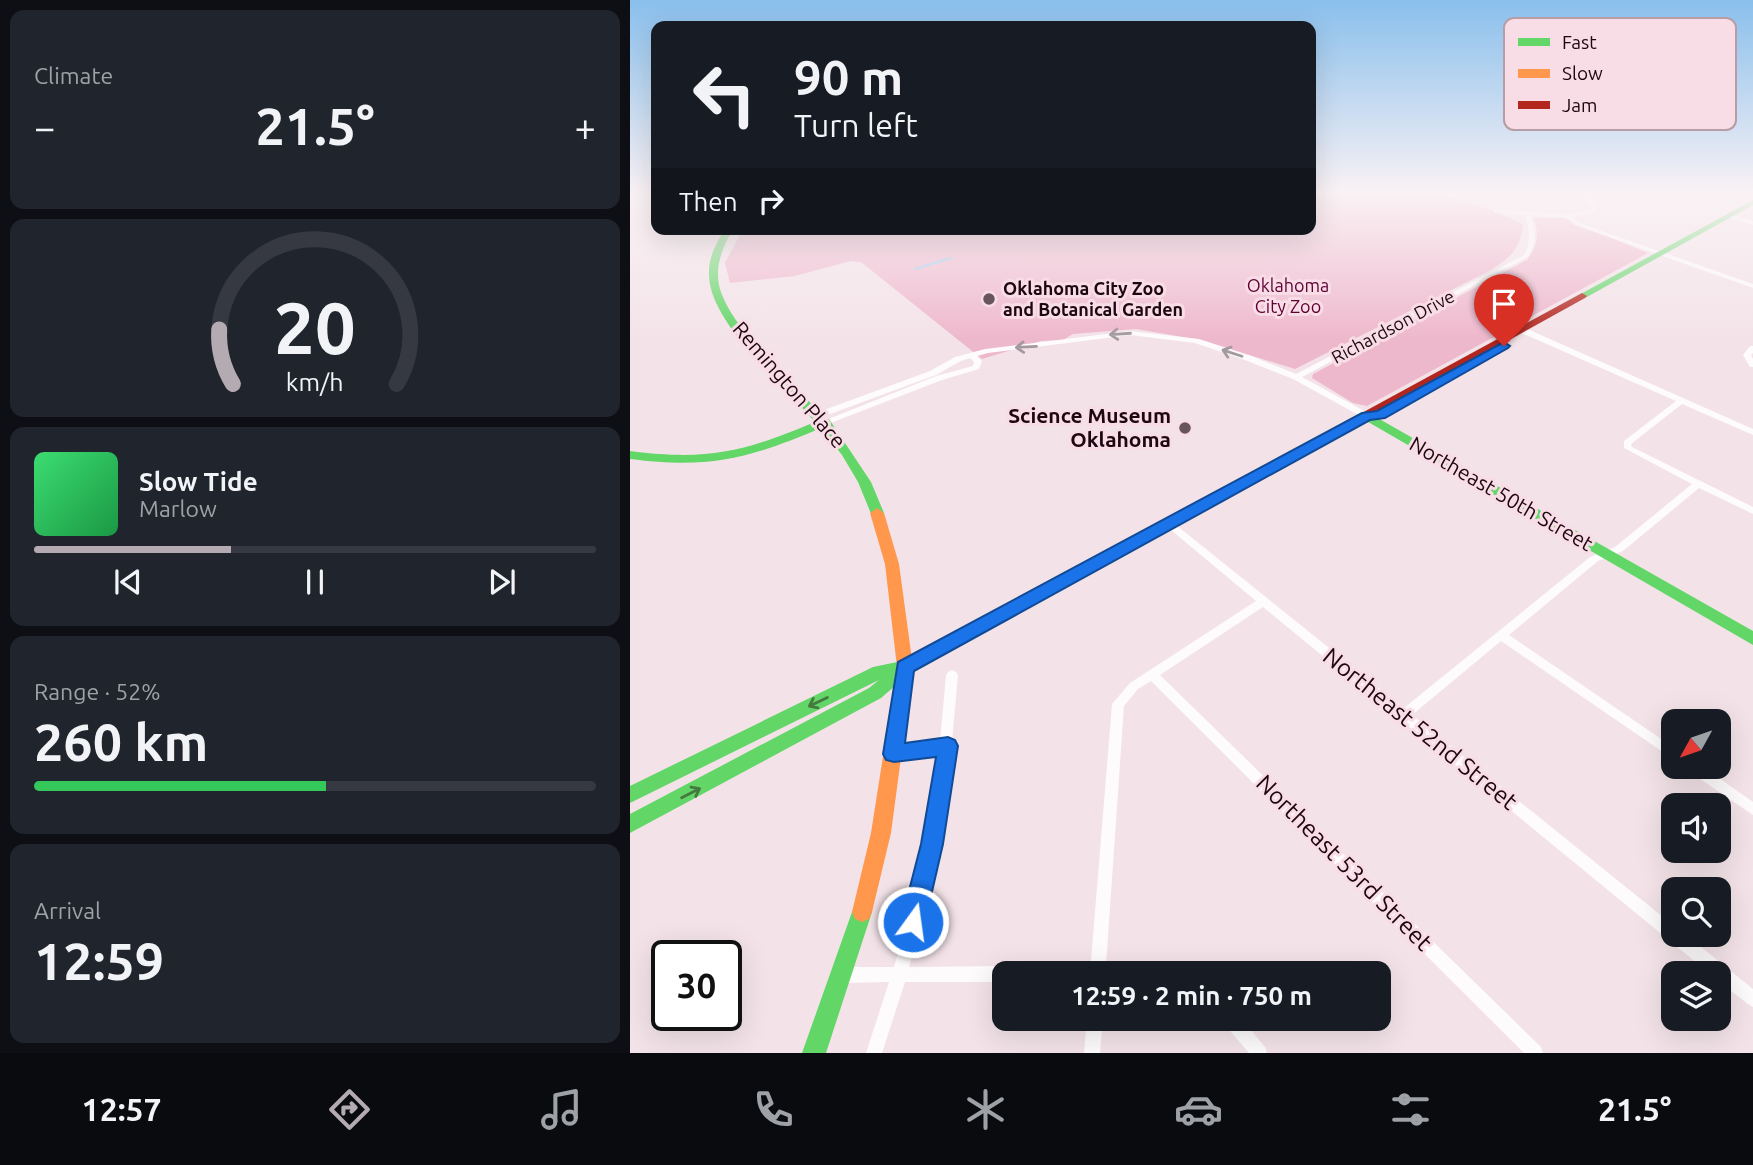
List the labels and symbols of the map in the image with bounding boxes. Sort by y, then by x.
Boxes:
legend [1504,18,1736,130]
text: Fast [1562,31,1597,53]
text: Slow [1562,62,1603,84]
text: Jam [1562,94,1598,116]
pin [1474,274,1534,346]
park label: Oklahoma City Zoo [1247,275,1329,316]
place label: Oklahoma City Zoo and Botanical Garden [1003,278,1183,319]
street label: Richardson Drive [1328,285,1457,367]
marker: Oklahoma City Zoo and Botanical Garden [981,291,997,307]
street label: Remington Place [728,316,851,452]
one-way arrow [1109,328,1132,341]
one-way arrow [1015,341,1038,354]
one-way arrow [1221,345,1243,358]
place label: Science Museum Oklahoma [1008,403,1171,451]
marker: Science Museum Oklahoma [1177,420,1193,436]
street label: Northeast 50th Street [1406,431,1597,555]
street label: Northeast 52nd Street [1318,642,1523,815]
one-way arrow [808,696,829,710]
north arrow [1661,709,1731,779]
street label: Northeast 53rd Street [1251,769,1438,956]
one-way arrow [680,786,700,800]
position arrow [876,885,950,959]
speed limit sign: 30 [651,940,742,1031]

